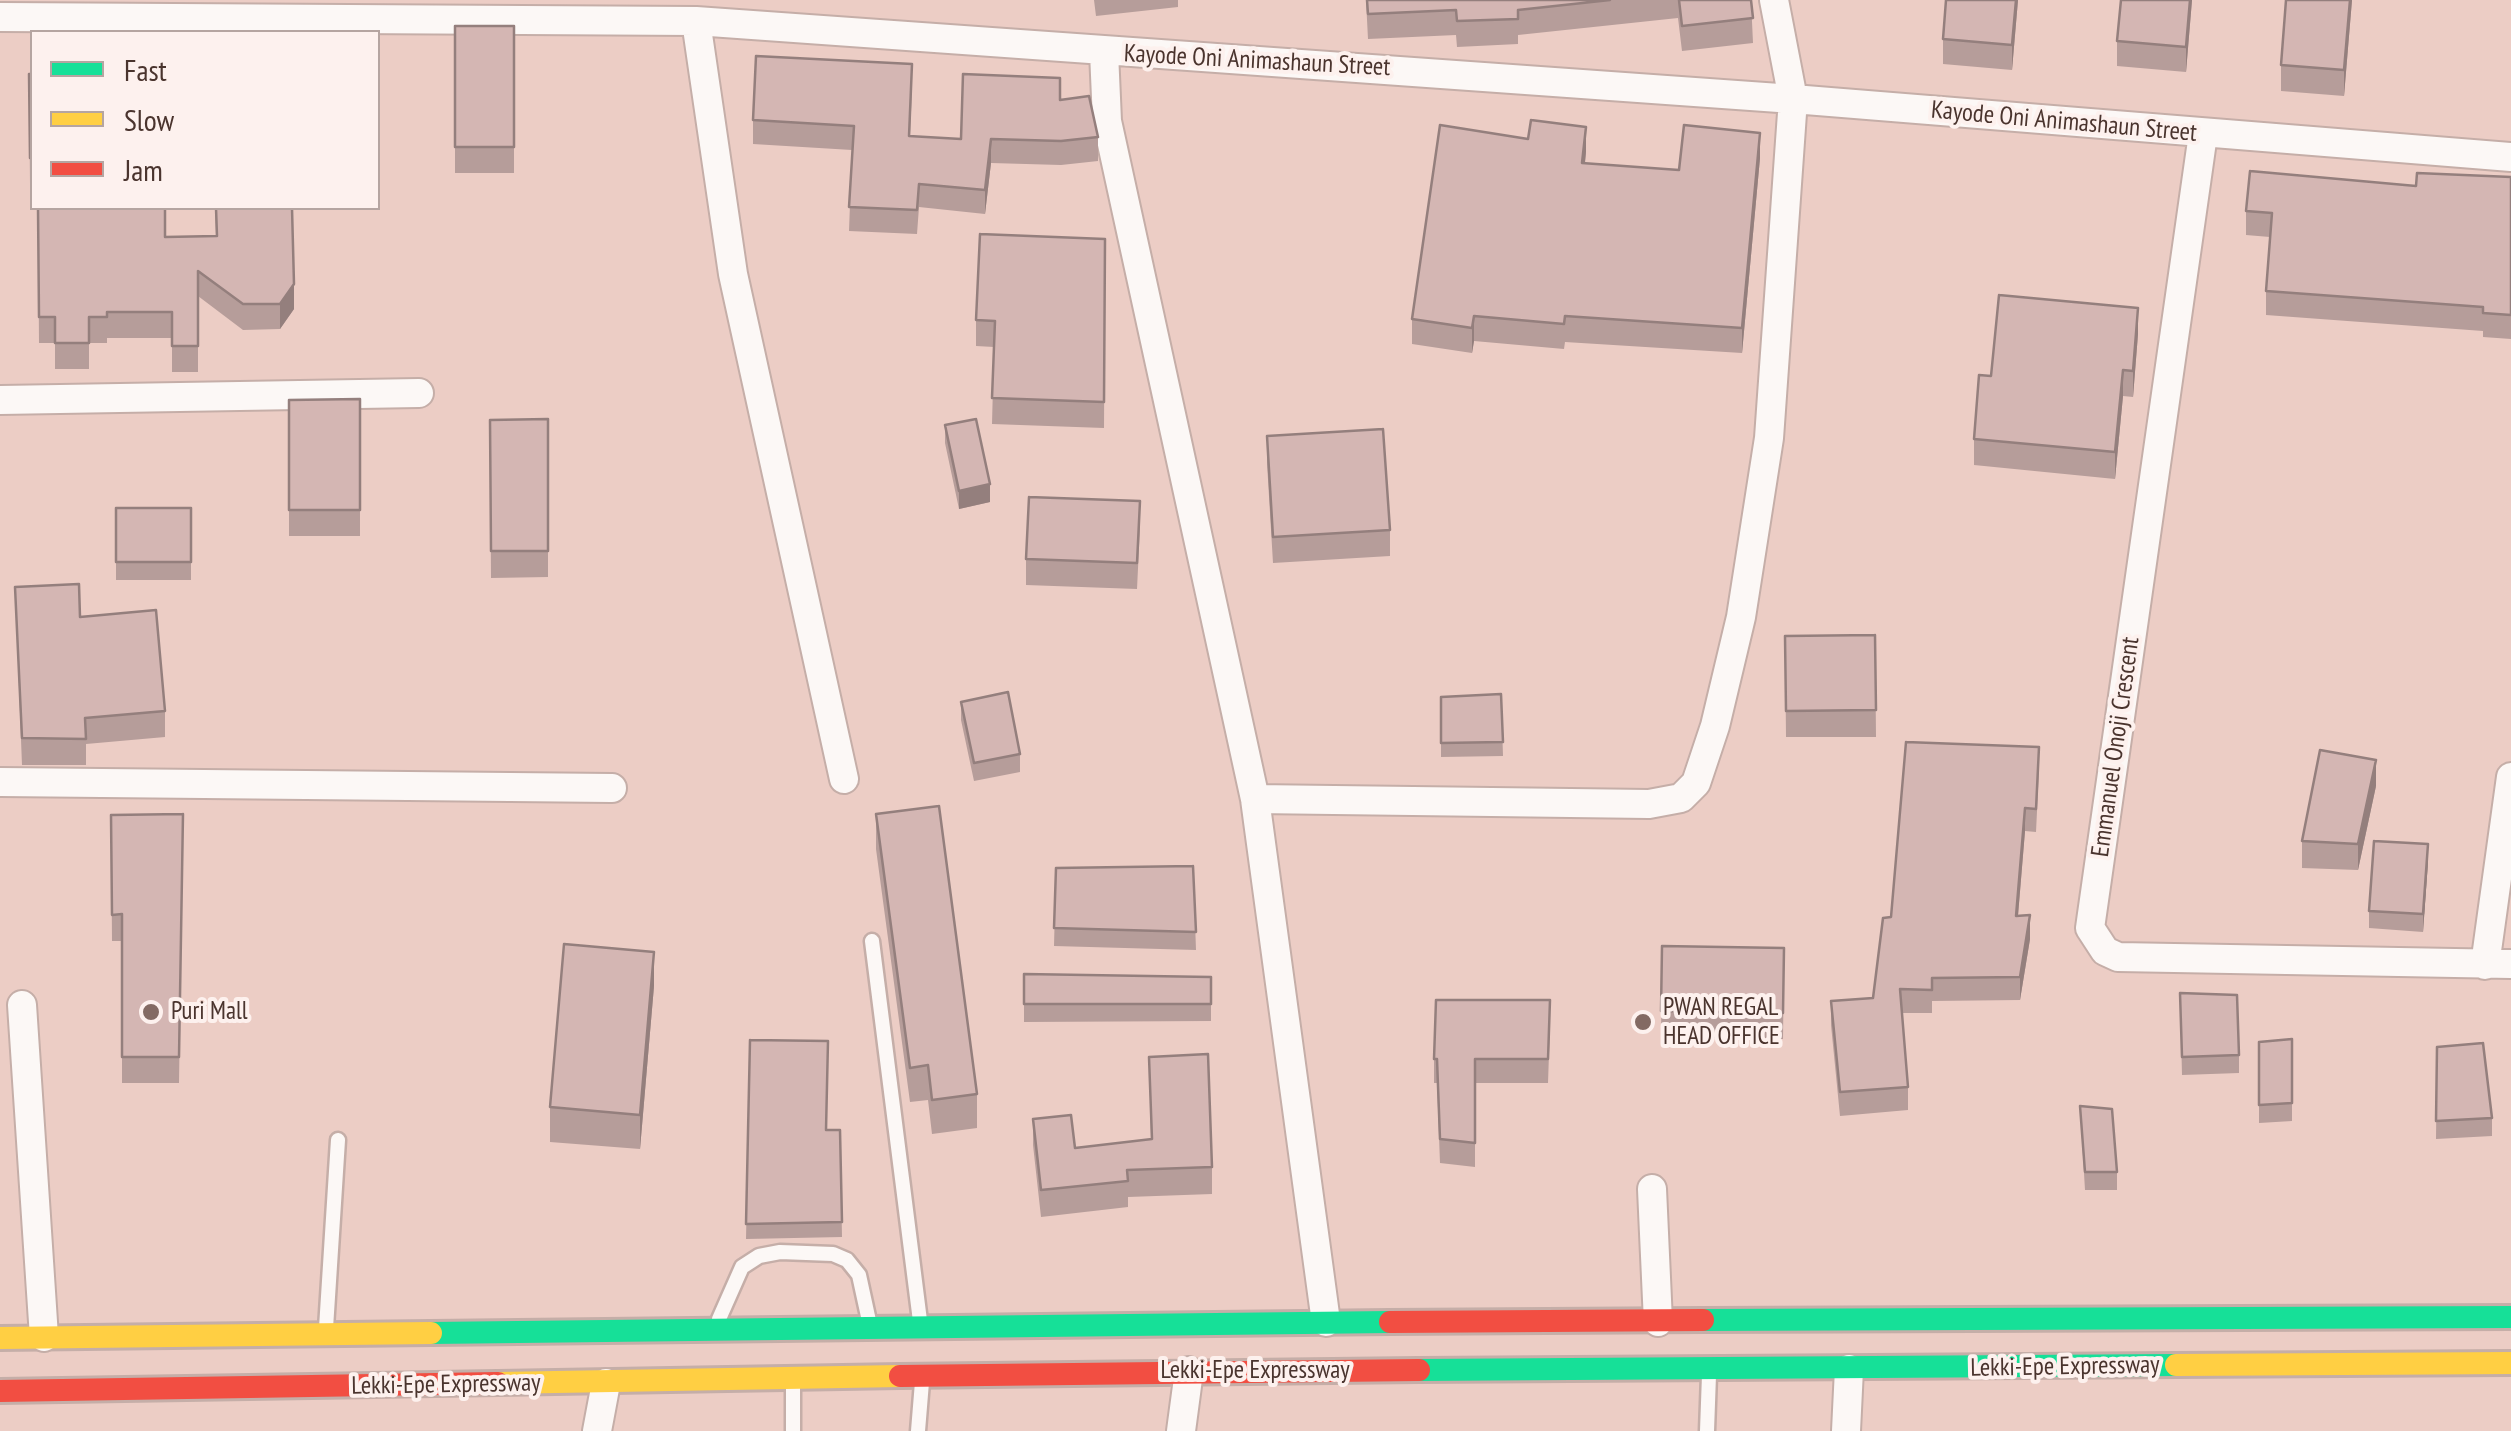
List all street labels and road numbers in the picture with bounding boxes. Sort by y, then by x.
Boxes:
street label: Kayode Oni Animashaun Street [1123,39,1391,83]
street label: Kayode Oni Animashaun Street [1930,95,2198,149]
street label: Emmanuel Onoji Crescent [2086,635,2146,859]
street label: Lekki-Epe Expressway [1970,1350,2160,1384]
street label: Lekki-Epe Expressway [1160,1356,1350,1386]
street label: Lekki-Epe Expressway [351,1368,541,1402]

